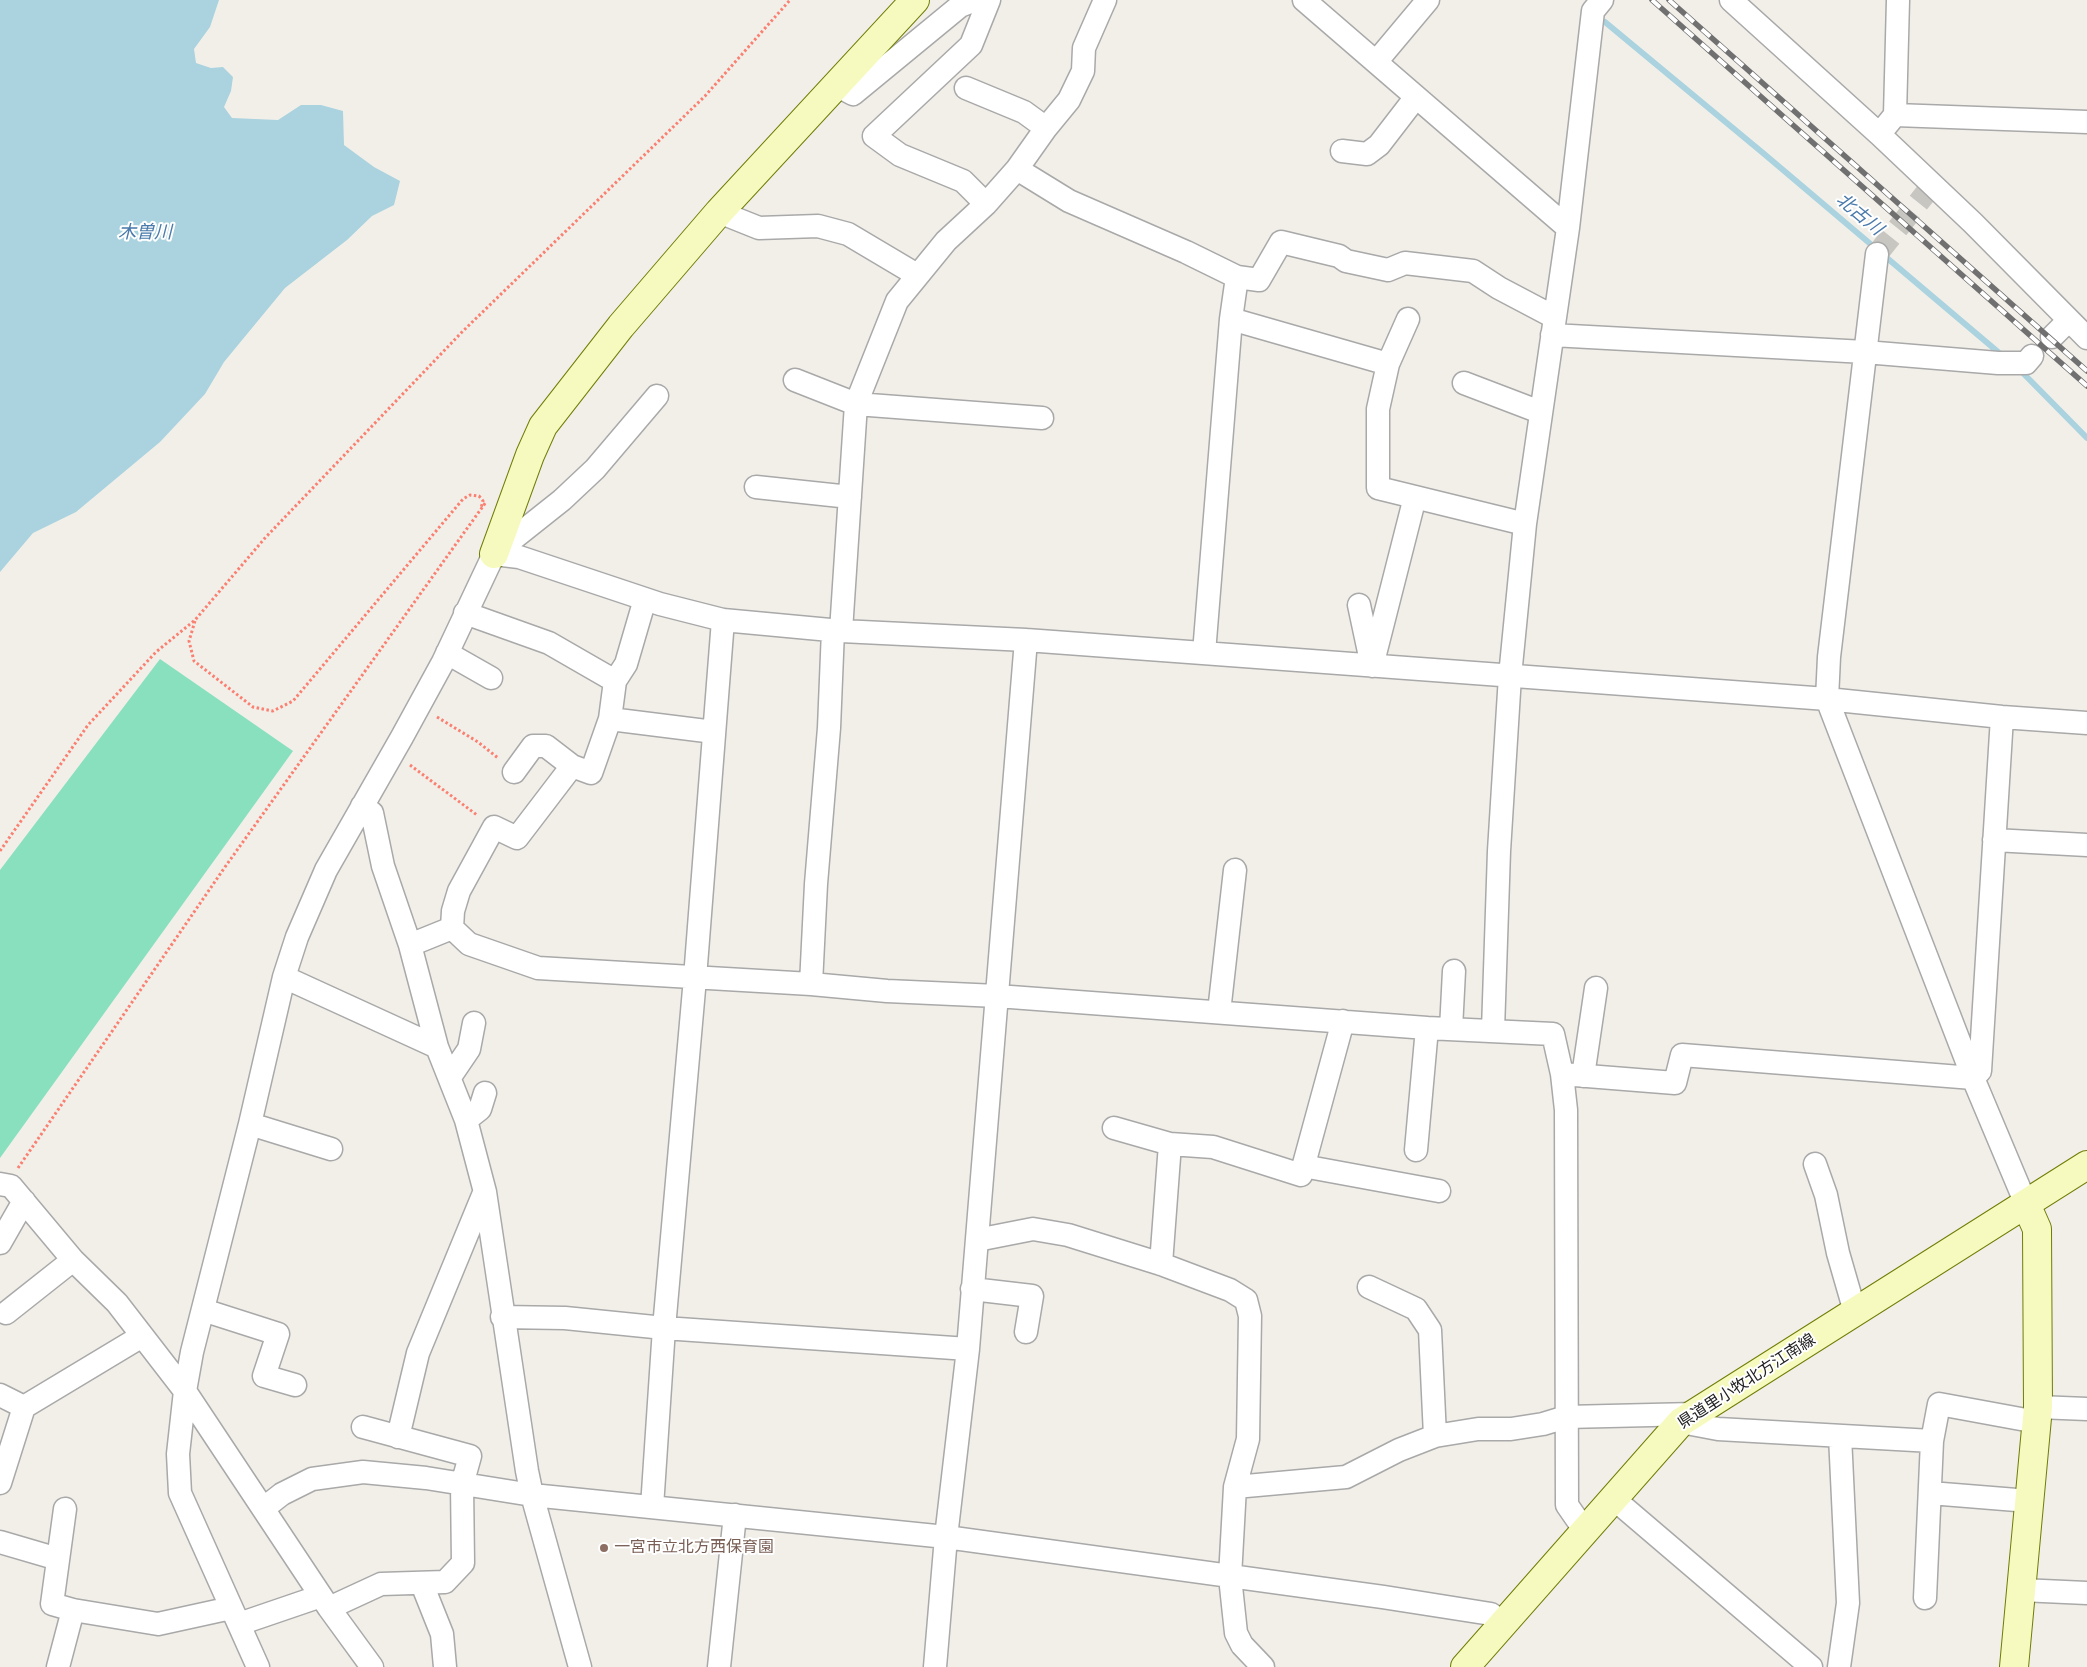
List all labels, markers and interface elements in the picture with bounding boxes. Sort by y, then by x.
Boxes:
water label: 北古川 [1831,189,1887,241]
water label: 木曽川 [118,222,172,244]
street label: 県道里小牧北方江南線 [1675,1330,1819,1434]
place label: 一宮市立北方西保育園 [614,1538,774,1558]
marker: 一宮市立北方西保育園 [598,1542,610,1554]

